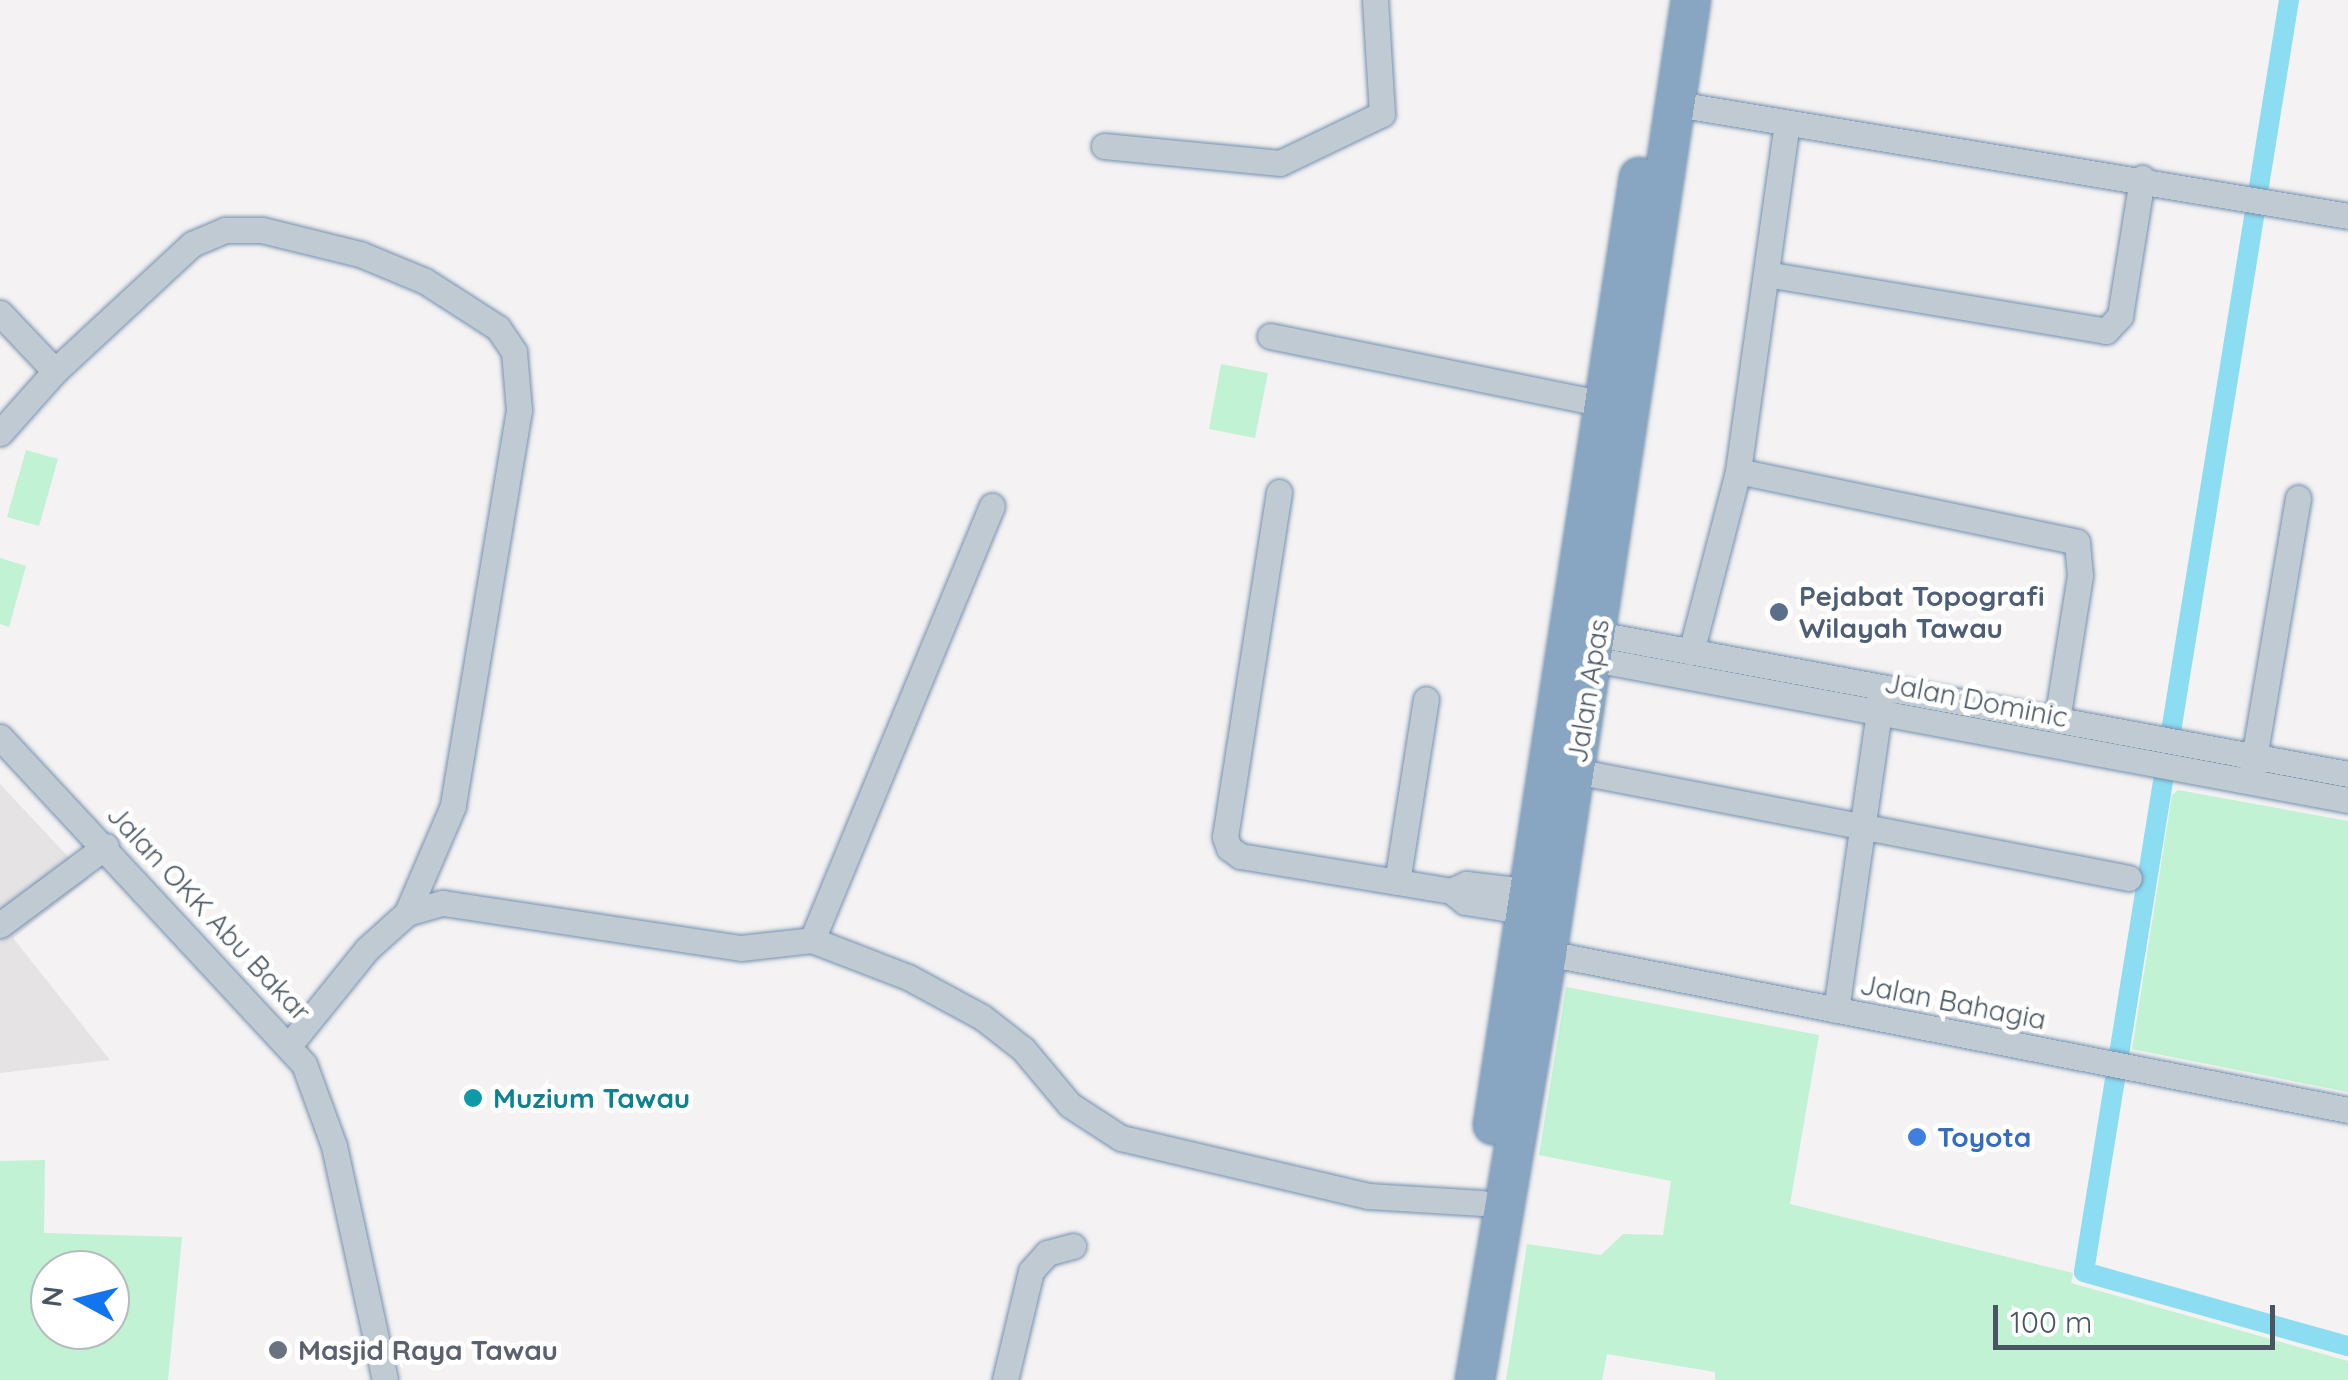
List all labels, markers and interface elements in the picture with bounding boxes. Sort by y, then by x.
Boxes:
place label: Pejabat Topografi Wilayah Tawau [1799,579,2045,645]
marker: Pejabat Topografi Wilayah Tawau [1768,601,1790,623]
street label: Jalan Apas [1560,617,1616,765]
street label: Jalan Dominic [1882,666,2070,734]
street label: Jalan OKK Abu Bakar [100,798,318,1028]
street label: Jalan Bahagia [1857,968,2049,1036]
place label: Muzium Tawau [493,1081,690,1115]
marker: Muzium Tawau [462,1087,484,1109]
place label: Toyota [1937,1120,2031,1154]
marker: Toyota [1906,1126,1928,1148]
north arrow [30,1250,130,1350]
text: N [33,1284,70,1309]
scale bar [1998,1285,2280,1347]
text: 100 m [2010,1303,2092,1341]
place label: Masjid Raya Tawau [298,1333,558,1367]
marker: Masjid Raya Tawau [267,1339,289,1361]

